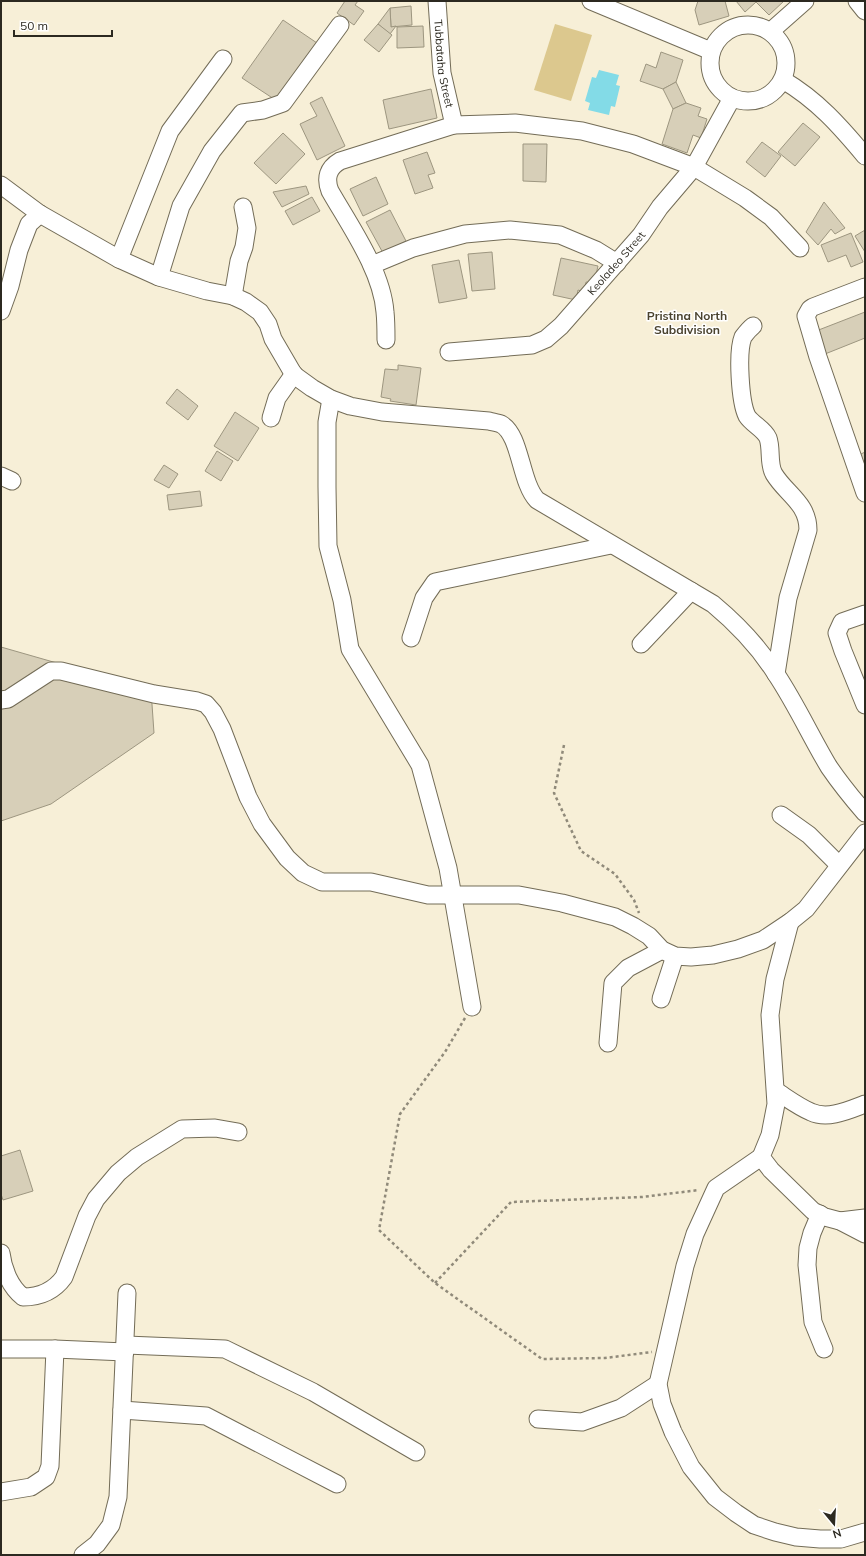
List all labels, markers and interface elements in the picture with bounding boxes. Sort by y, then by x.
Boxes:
scale bar [14,12,112,38]
text: 50 m [20,18,48,33]
street label: Tubbataha Street [431,19,457,109]
street label: Keoladeo Street [584,229,648,298]
district label: Pristina North Subdivision [647,308,727,337]
north arrow [814,1504,854,1544]
text: N [831,1526,843,1541]

